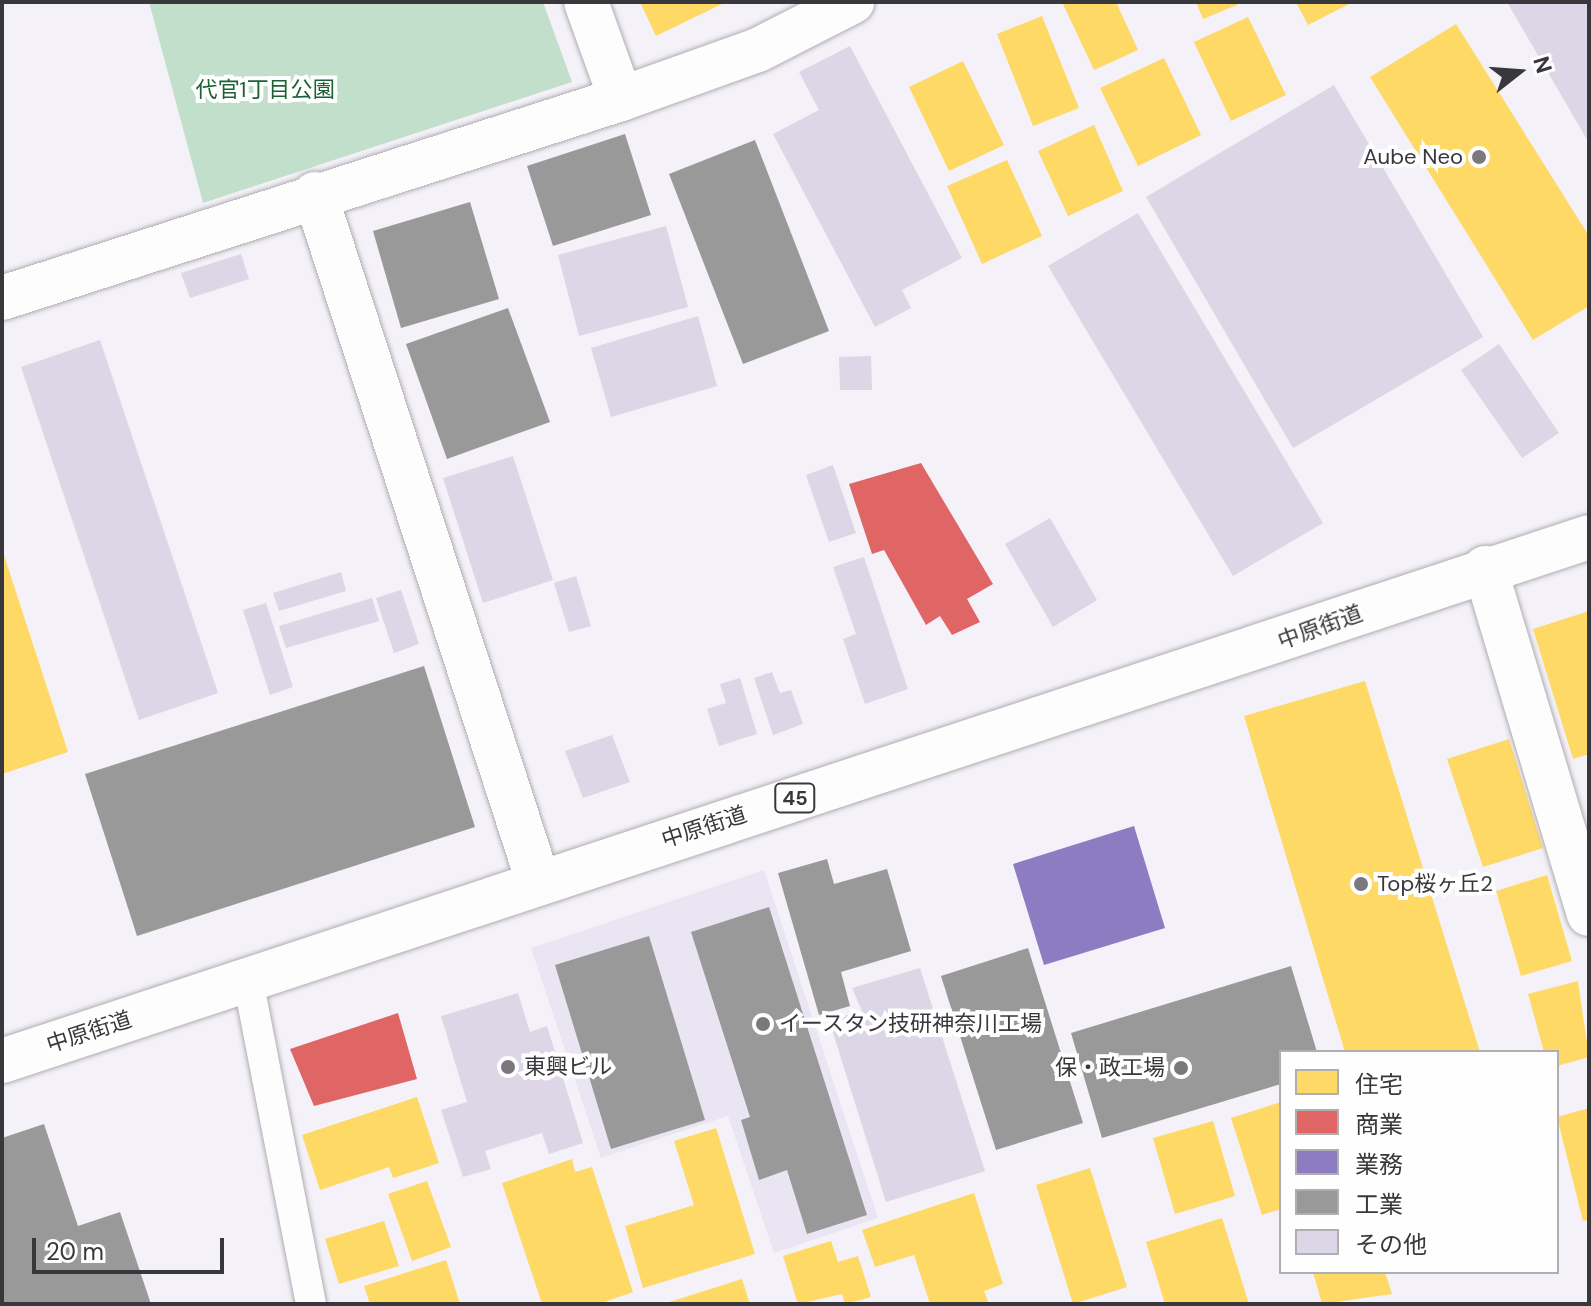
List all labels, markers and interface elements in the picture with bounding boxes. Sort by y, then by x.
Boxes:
north arrow [1479,32,1559,112]
text: N [1526,53,1559,77]
park label: 代官1丁目公園 [196,77,334,103]
place label: Aube Neo [1363,144,1463,170]
marker: Aube Neo [1470,148,1488,166]
street label: 中原街道 [1274,600,1366,654]
road number: 45 [773,782,817,814]
street label: 中原街道 [658,801,750,853]
place label: Top桜ヶ丘2 [1377,871,1493,897]
marker: Top桜ヶ丘2 [1352,875,1370,893]
street label: 中原街道 [43,1006,135,1058]
place label: イースタン技研神奈川工場 [779,1011,1043,1037]
marker: イースタン技研神奈川工場 [754,1015,772,1033]
legend [1279,1050,1559,1274]
place label: 東興ビル [524,1054,612,1080]
place label: 保・政工場 [1055,1055,1165,1081]
marker: 東興ビル [499,1058,517,1076]
marker: 保・政工場 [1172,1059,1190,1077]
text: 住宅 [1355,1069,1403,1100]
text: 商業 [1355,1109,1403,1140]
text: 業務 [1355,1149,1403,1180]
text: 工業 [1355,1189,1403,1220]
scale bar [36,1222,228,1272]
text: その他 [1355,1229,1427,1260]
text: 20 m [46,1236,104,1267]

